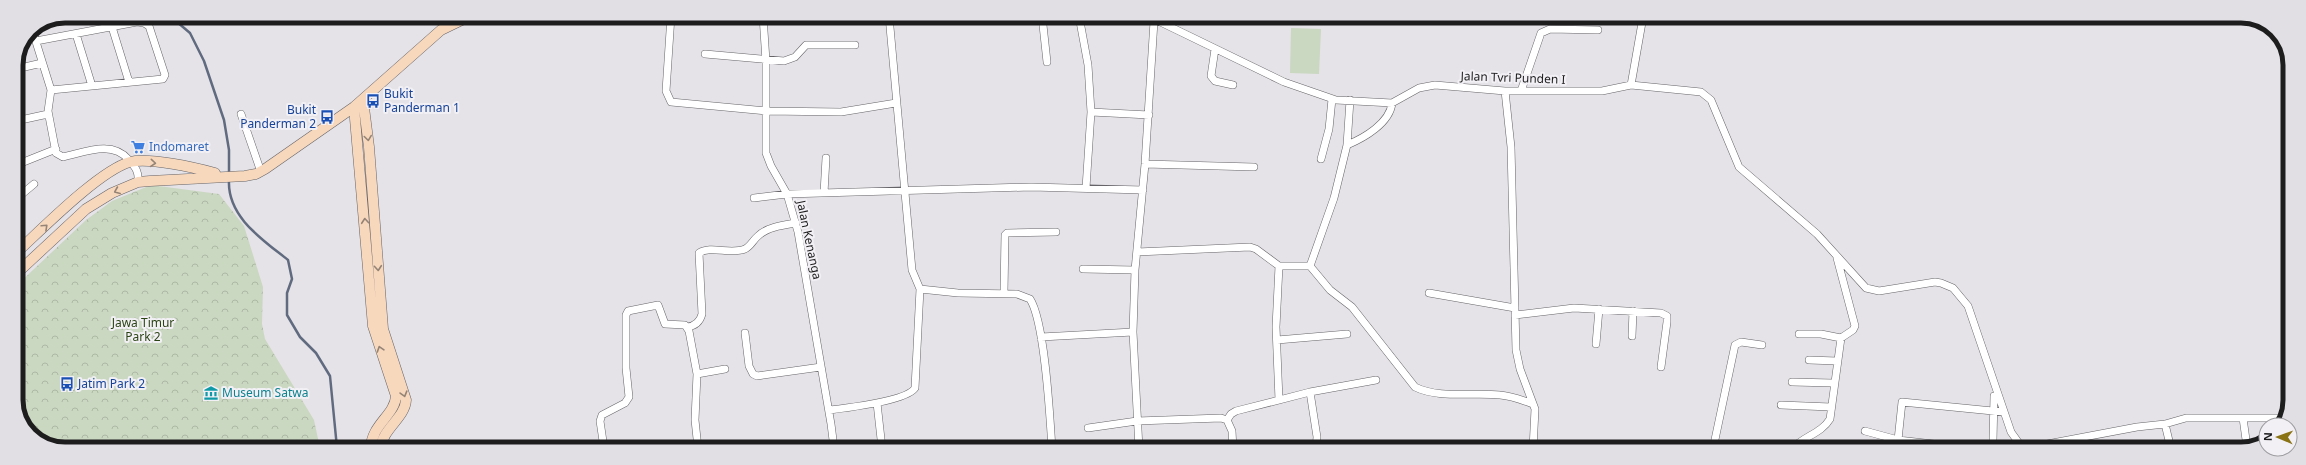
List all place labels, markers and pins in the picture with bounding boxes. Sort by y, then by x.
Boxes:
place label: Bukit Panderman 1 [384,85,460,116]
bus stop icon: Bukit Panderman 1 [365,93,381,109]
place label: Bukit Panderman 2 [240,101,317,132]
bus stop icon: Bukit Panderman 2 [319,109,335,125]
place label: Indomaret [149,138,210,155]
supermarket icon: Indomaret [130,139,146,155]
place label: Jatim Park 2 [77,375,145,392]
bus stop icon: Jatim Park 2 [59,376,75,392]
place label: Museum Satwa [222,384,308,401]
museum icon: Museum Satwa [203,385,219,401]

